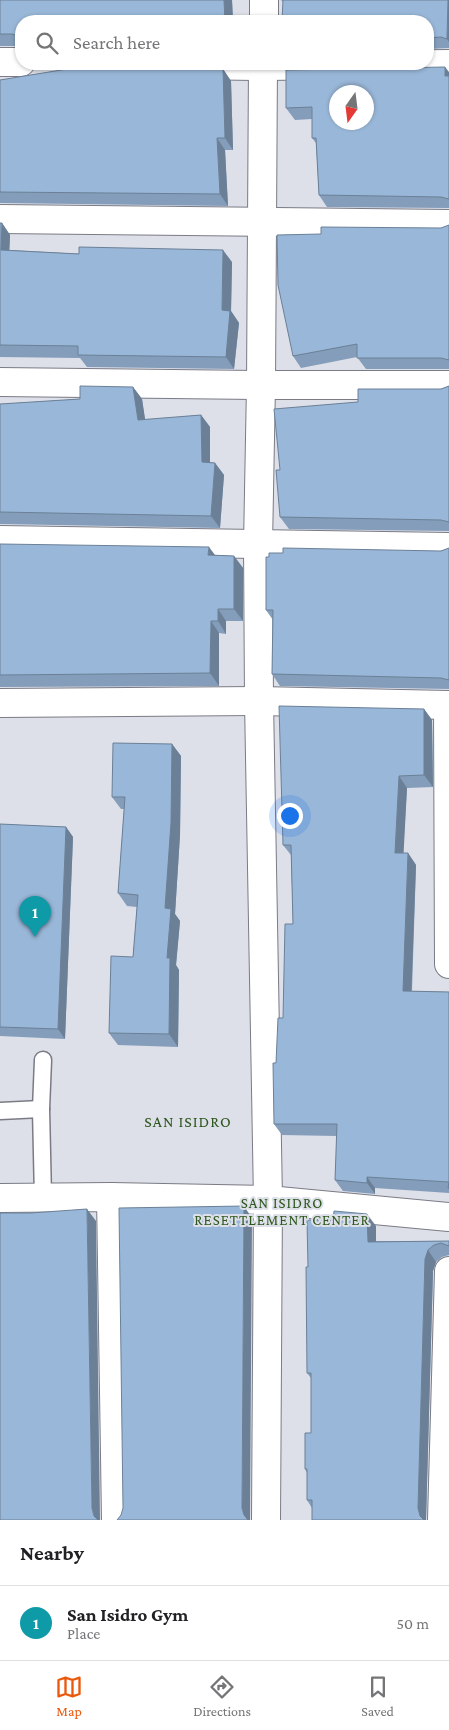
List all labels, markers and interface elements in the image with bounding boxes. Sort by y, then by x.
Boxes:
search box [15,15,434,70]
icon: search [33,29,61,57]
text: Search here [73,32,160,53]
north arrow [329,85,374,130]
your location [277,803,303,829]
pin: 1 [19,896,51,937]
district label: SAN ISIDRO [144,1113,232,1130]
district label: SAN ISIDRO RESETTLEMENT CENTER [194,1195,370,1228]
text: Nearby [20,1541,84,1565]
text: San Isidro Gym [67,1604,188,1625]
text: 1 [33,1615,39,1632]
text: 50 m [397,1615,429,1632]
text: Place [67,1625,100,1642]
tab: Map [55,1673,83,1719]
tab: Directions [193,1673,251,1719]
tab: Saved [361,1673,394,1719]

